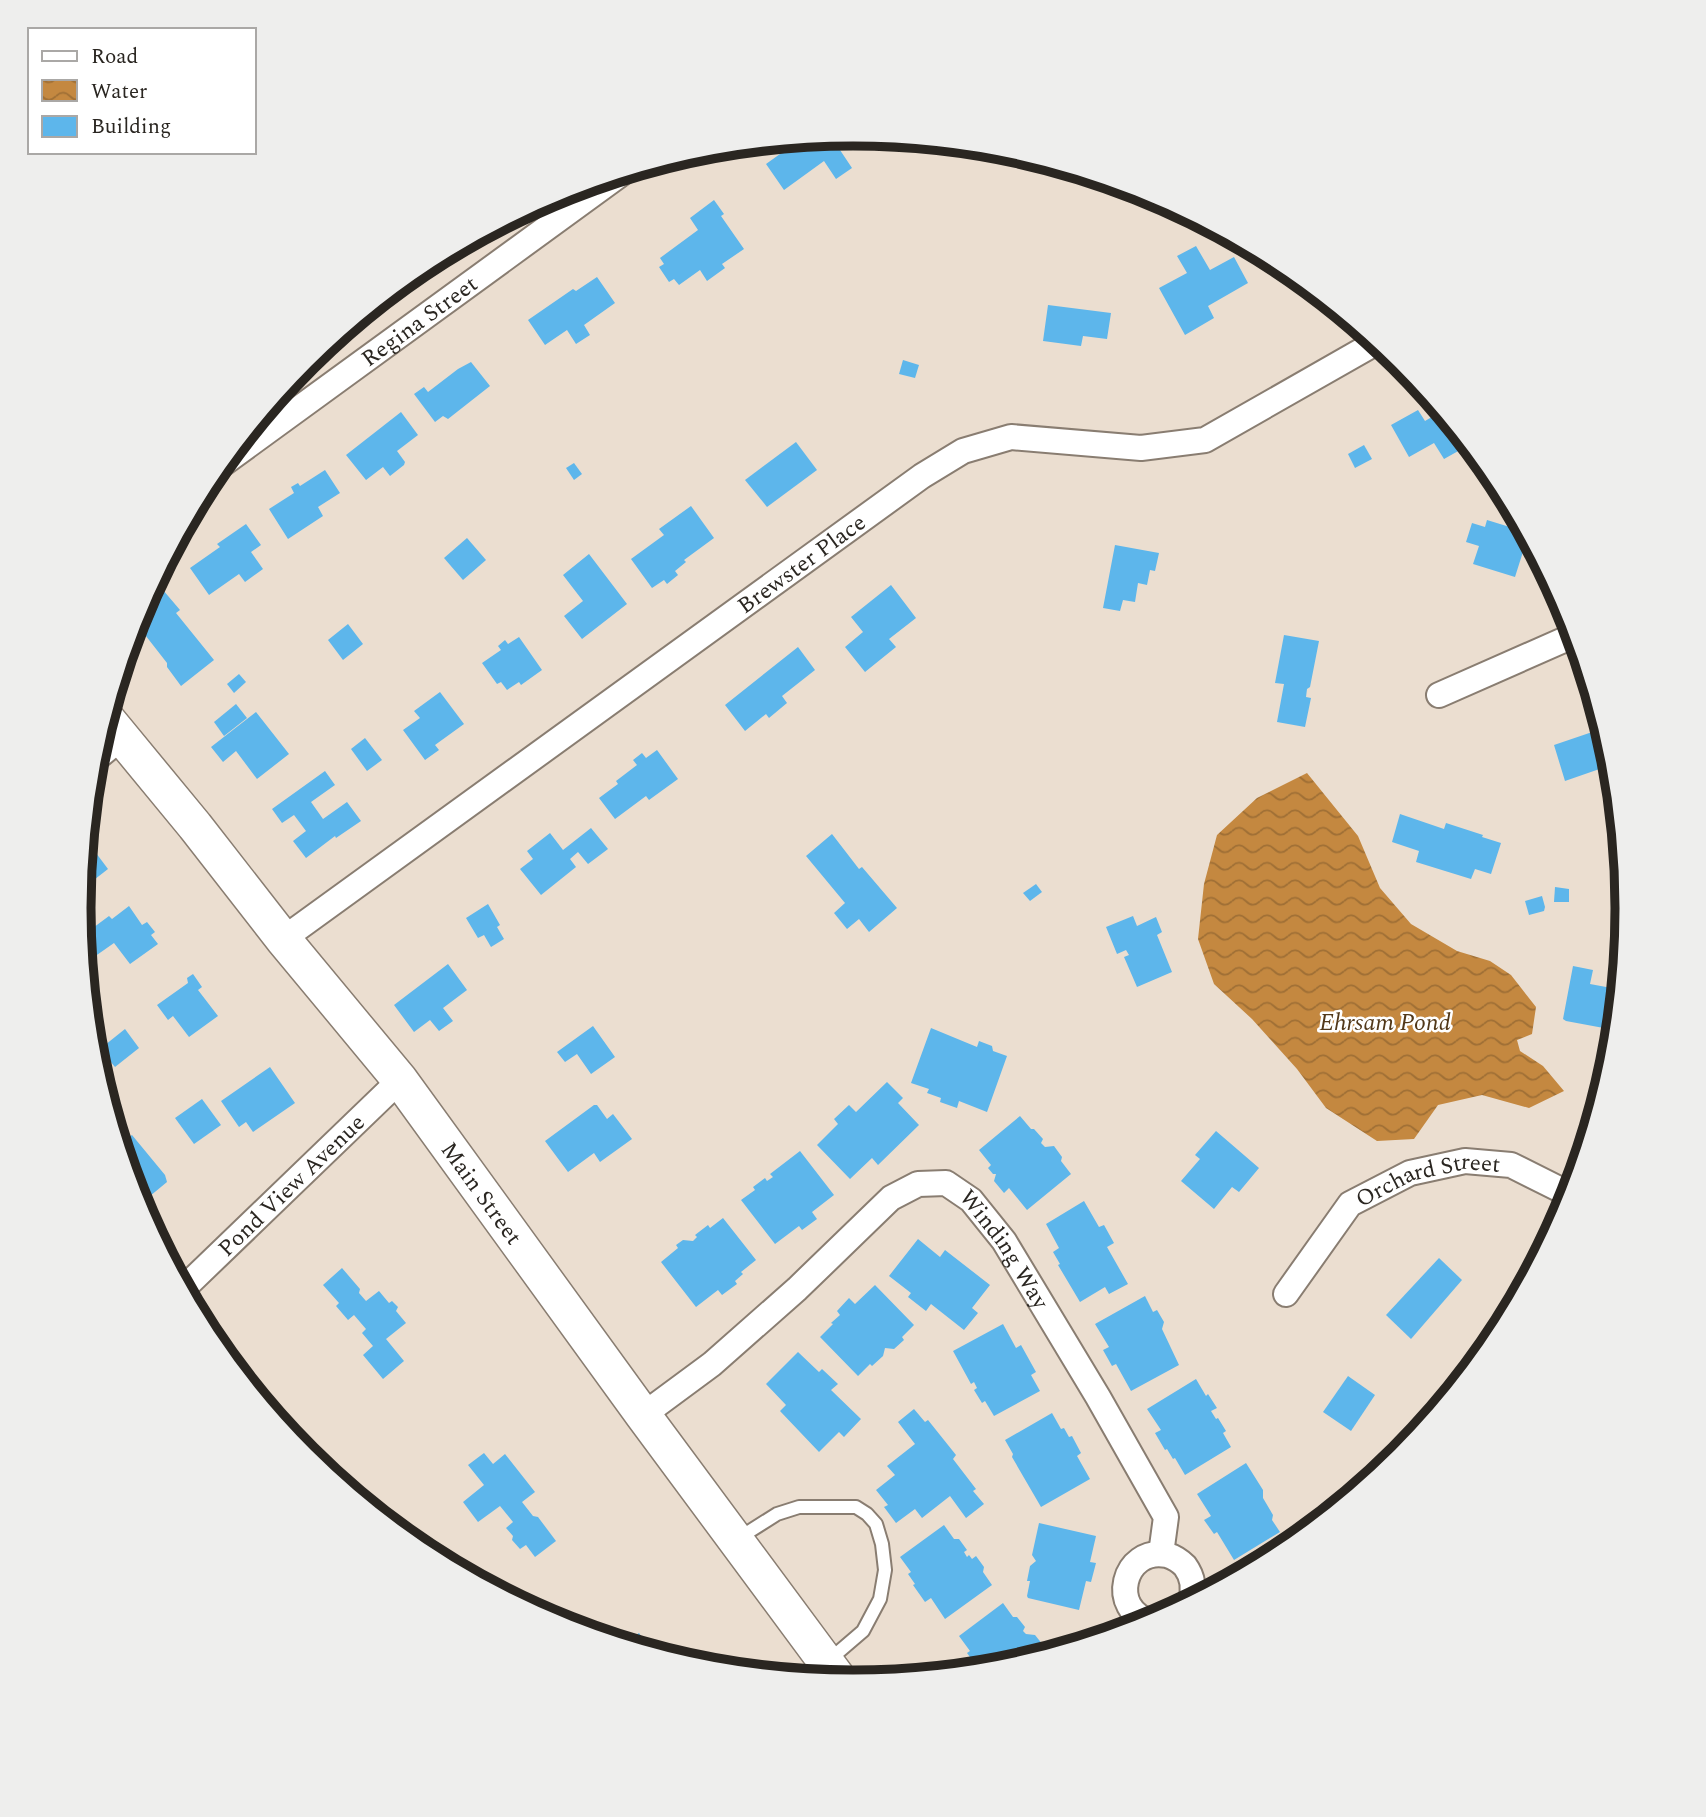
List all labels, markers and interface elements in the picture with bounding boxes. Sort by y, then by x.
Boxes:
legend [28,28,256,154]
text: Road [91,41,138,73]
text: Water [91,76,147,108]
text: Building [91,111,171,143]
street label: Regina Street [354,268,486,376]
street label: Brewster Place [731,506,874,623]
water label: Ehrsam Pond [1319,1005,1451,1041]
street label: Pond View Avenue [210,1106,374,1266]
street label: Main Street [431,1135,530,1253]
street label: Orchard Street [1350,1145,1502,1217]
street label: Winding Way [950,1182,1058,1317]

